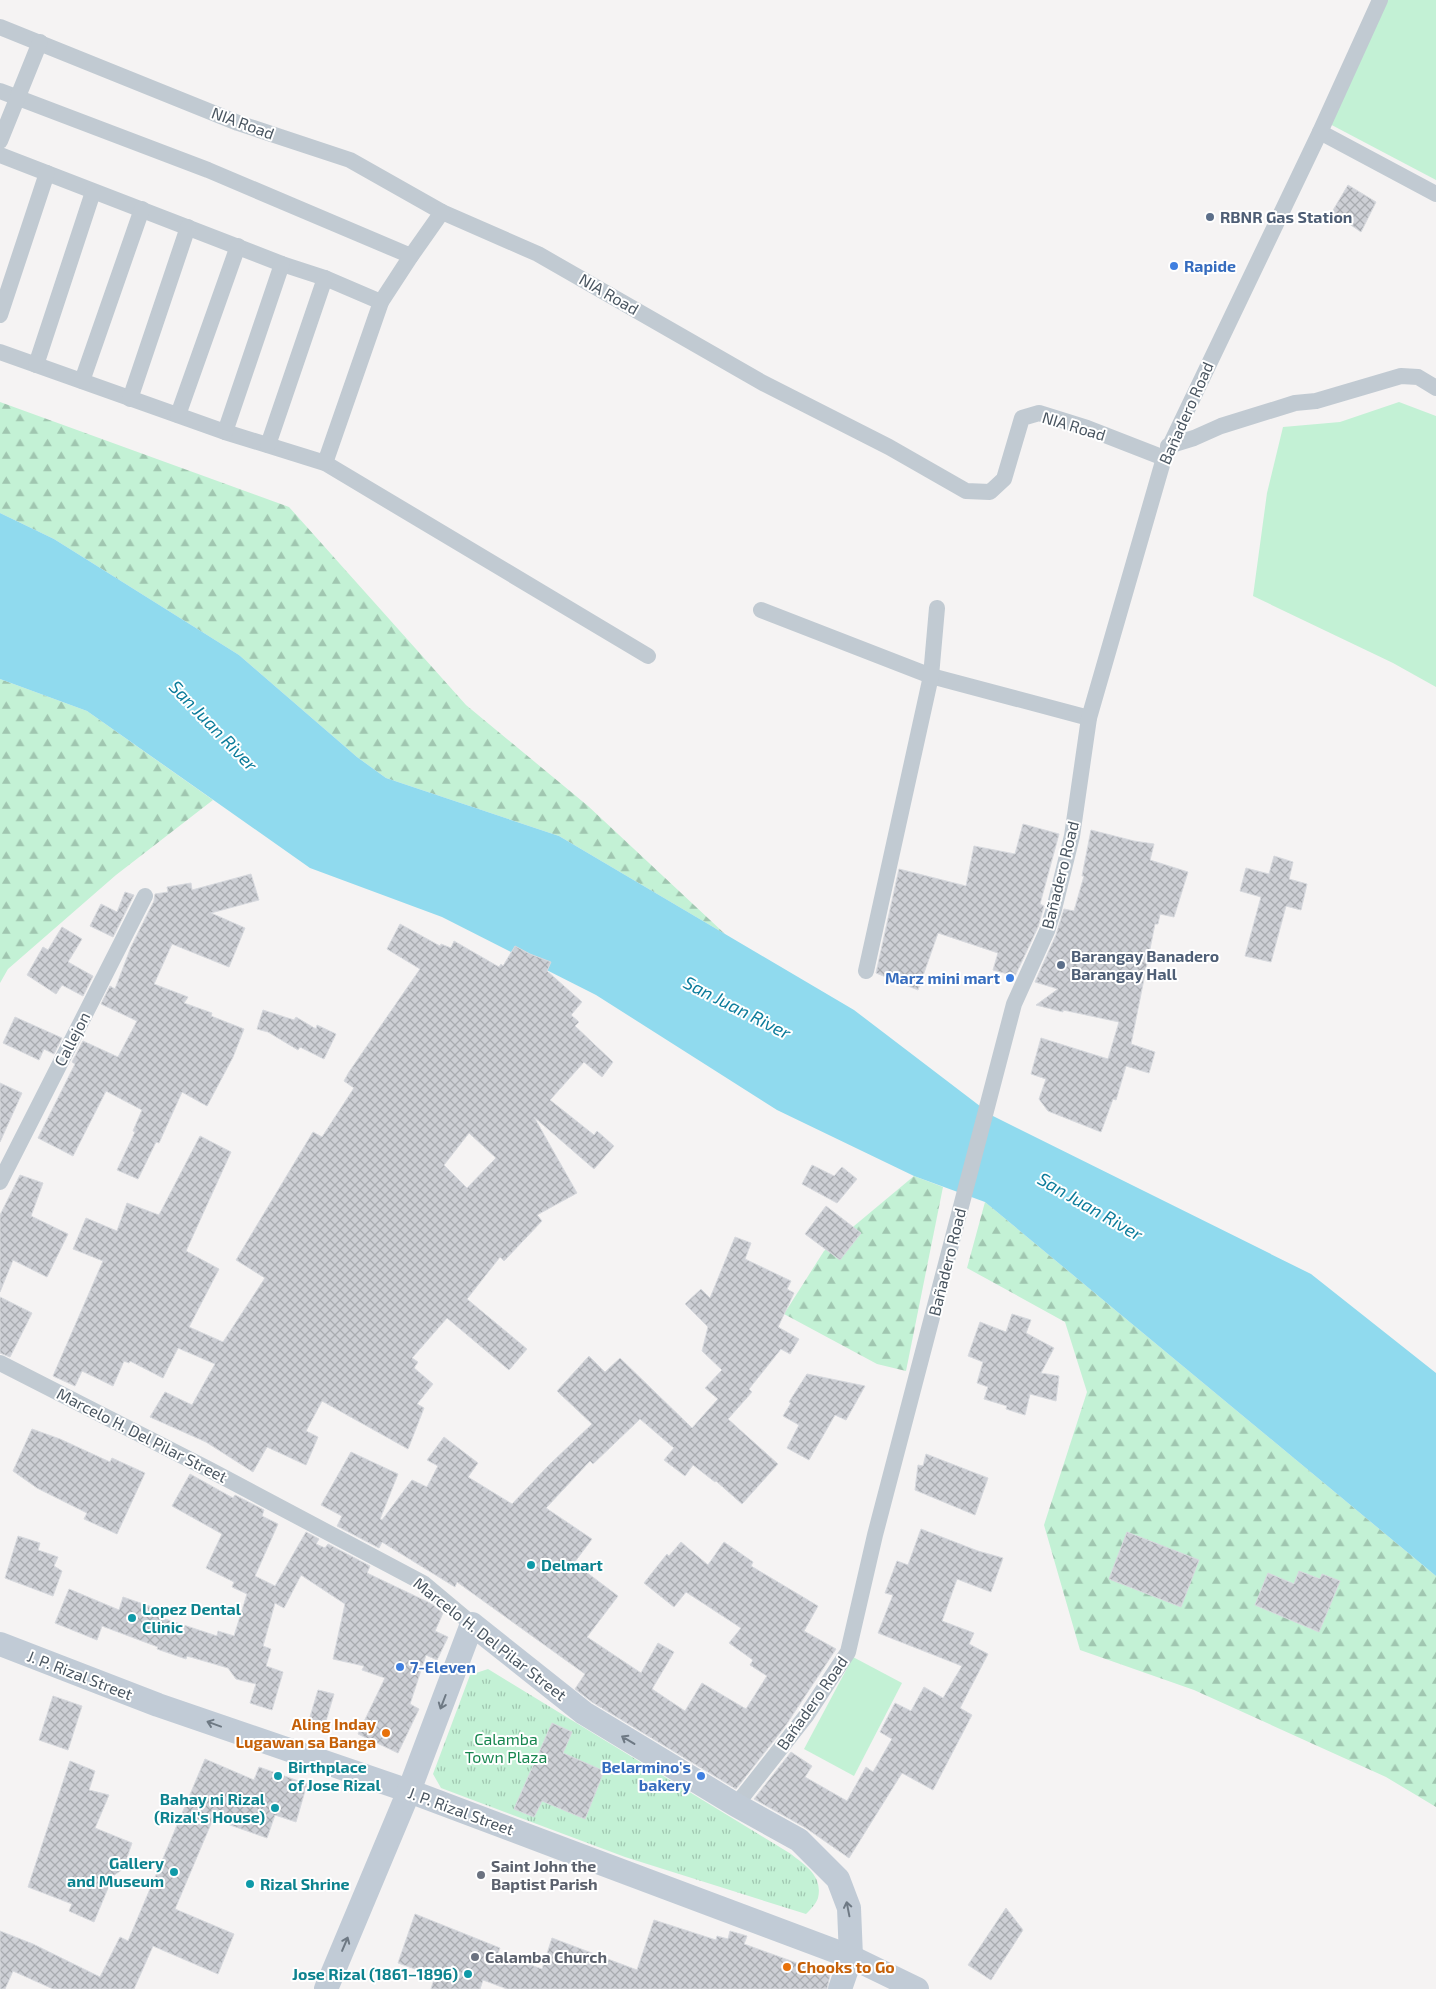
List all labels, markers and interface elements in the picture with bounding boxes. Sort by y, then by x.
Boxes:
street label: NIA Road [209,102,277,143]
place label: RBNR Gas Station [1220,207,1352,226]
marker: RBNR Gas Station [1204,211,1216,223]
place label: Rapide [1184,256,1236,275]
marker: Rapide [1168,260,1180,272]
street label: NIA Road [576,269,642,318]
street label: Bañadero Road [1154,359,1217,467]
street label: NIA Road [1040,407,1108,444]
water label: San Juan River [165,675,263,776]
street label: Bañadero Road [1037,819,1082,931]
place label: Barangay Banadero Barangay Hall [1071,946,1219,984]
marker: Barangay Banadero Barangay Hall [1055,959,1067,971]
place label: Marz mini mart [885,968,1000,987]
water label: San Juan River [680,971,796,1044]
marker: Marz mini mart [1004,972,1016,984]
street label: Callejon [50,1008,94,1070]
water label: San Juan River [1034,1167,1148,1245]
street label: Bañadero Road [924,1206,969,1318]
street label: Marcelo H. Del Pilar Street [54,1383,231,1486]
place label: Delmart [541,1555,603,1574]
marker: Delmart [525,1559,537,1571]
street label: Marcelo H. Del Pilar Street [410,1573,571,1704]
place label: Lopez Dental Clinic [142,1599,242,1636]
marker: Lopez Dental Clinic [126,1612,138,1624]
street label: J. P. Rizal Street [25,1646,136,1703]
street label: Bañadero Road [772,1652,851,1753]
place label: 7-Eleven [410,1657,476,1676]
marker: 7-Eleven [394,1661,406,1673]
one-way arrow [437,1694,447,1709]
place label: Aling Inday Lugawan sa Banga [235,1714,376,1751]
one-way arrow [207,1719,222,1728]
marker: Aling Inday Lugawan sa Banga [380,1727,392,1739]
park label: Calamba Town Plaza [465,1729,547,1766]
one-way arrow [622,1734,636,1744]
place label: Birthplace of Jose Rizal [288,1757,381,1794]
place label: Belarmino's bakery [601,1757,691,1795]
marker: Birthplace of Jose Rizal [272,1770,284,1782]
marker: Belarmino's bakery [695,1770,707,1782]
street label: J. P. Rizal Street [406,1783,517,1838]
place label: Bahay ni Rizal (Rizal's House) [154,1789,266,1826]
marker: Bahay ni Rizal (Rizal's House) [269,1802,281,1814]
place label: Gallery and Museum [67,1853,164,1890]
place label: Saint John the Baptist Parish [491,1856,598,1893]
marker: Gallery and Museum [168,1866,180,1878]
marker: Saint John the Baptist Parish [475,1869,487,1881]
place label: Rizal Shrine [260,1874,350,1893]
marker: Rizal Shrine [244,1878,256,1890]
one-way arrow [843,1901,853,1917]
one-way arrow [341,1937,350,1952]
place label: Calamba Church [485,1947,607,1966]
marker: Calamba Church [469,1951,481,1963]
place label: Chooks to Go [797,1957,895,1976]
marker: Chooks to Go [781,1961,793,1973]
place label: Jose Rizal (1861–1896) [292,1964,458,1983]
marker: Jose Rizal (1861–1896) [462,1968,474,1980]

